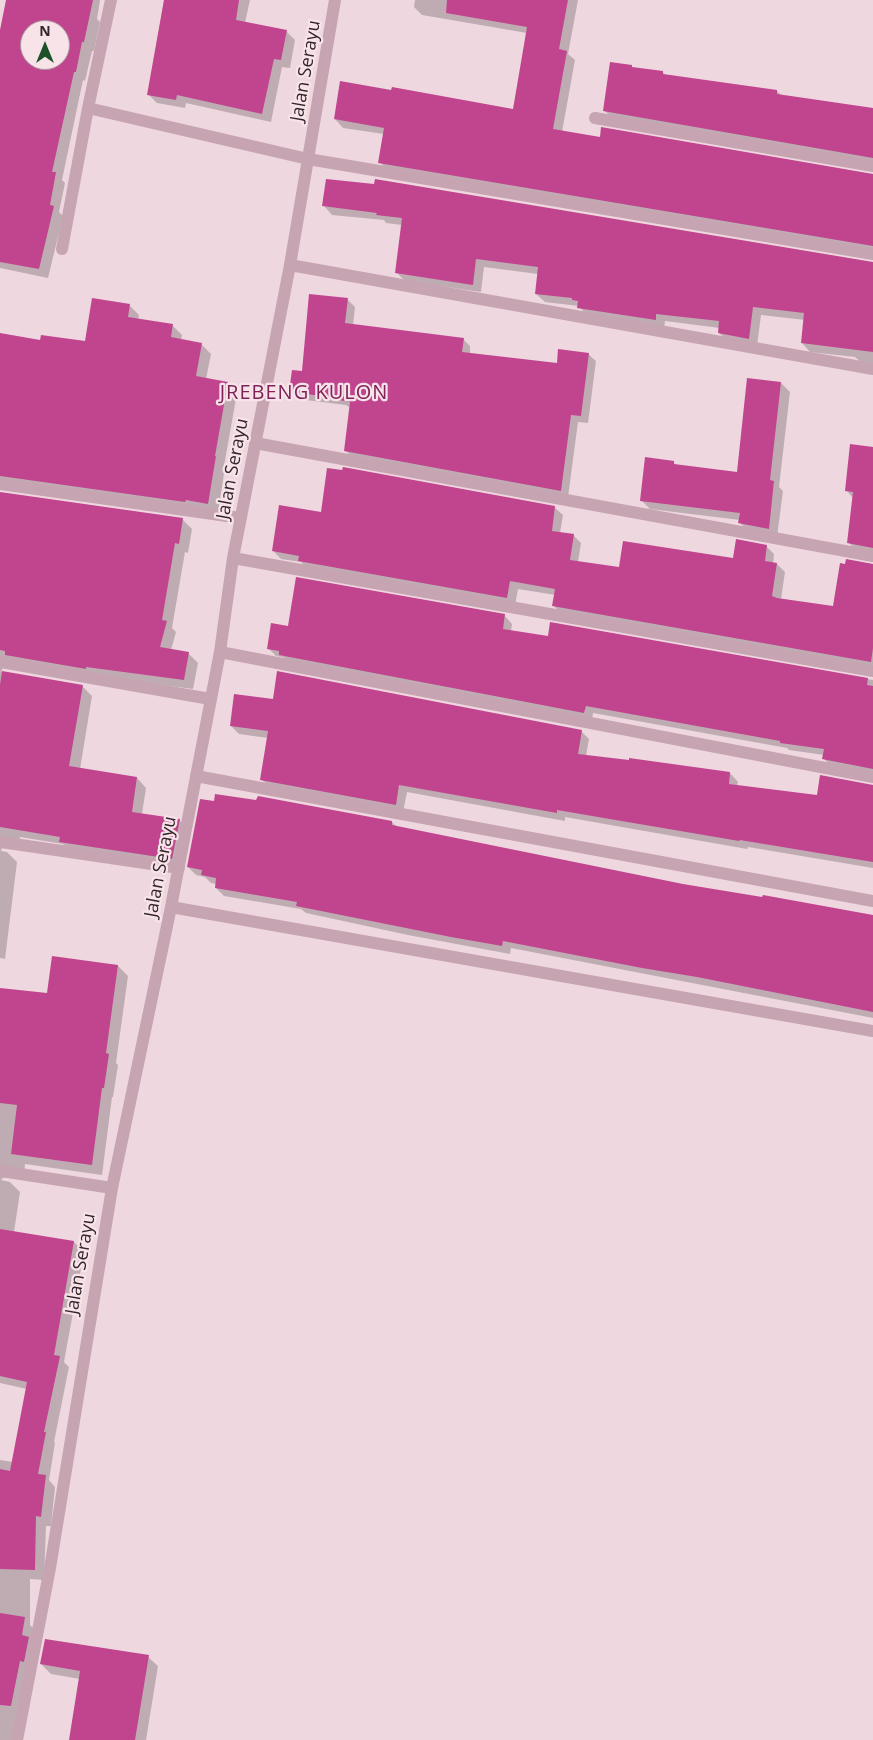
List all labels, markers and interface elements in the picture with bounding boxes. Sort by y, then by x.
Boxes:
street label: Jalan Serayu [286,19,326,123]
north arrow [20,20,70,70]
text: N [39,21,51,40]
district label: JREBENG KULON [218,381,390,405]
street label: Jalan Serayu [213,417,253,521]
street label: Jalan Serayu [141,815,181,919]
street label: Jalan Serayu [61,1212,101,1316]

